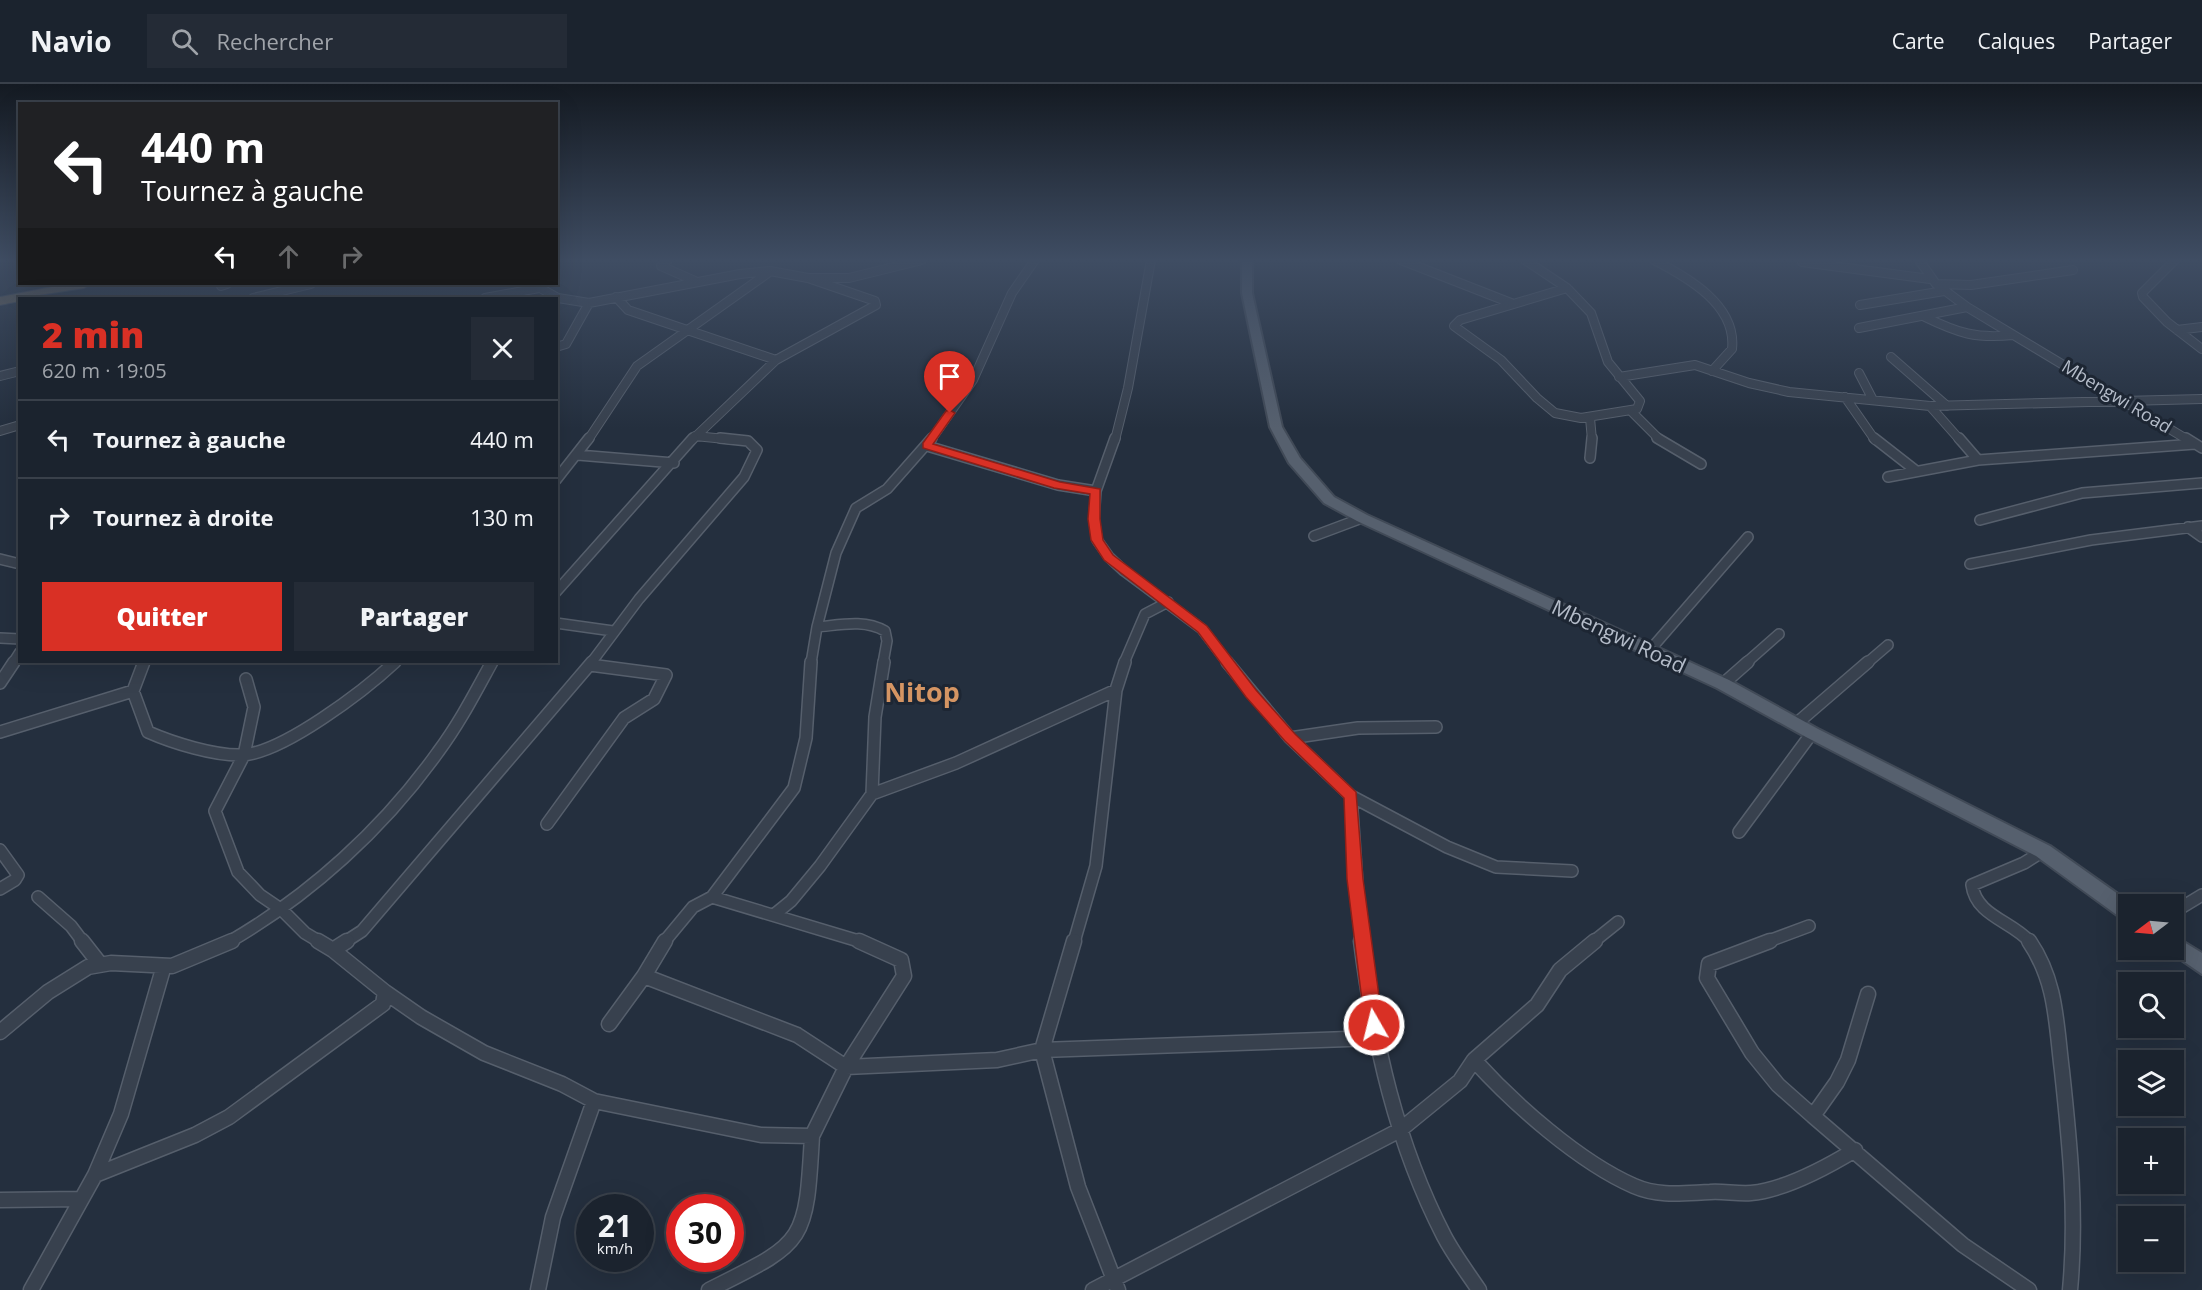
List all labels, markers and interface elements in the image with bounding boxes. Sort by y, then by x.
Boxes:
search box [147,14,567,68]
text: Navio [30,22,111,60]
icon: search [168,25,201,58]
text: Rechercher [216,26,333,56]
text: Carte [1892,27,1944,55]
text: Calques [1977,27,2055,55]
text: Partager [2088,27,2172,55]
text: 440 m [141,118,265,175]
icon: left [42,126,120,204]
text: Tournez à gauche [141,172,364,209]
icon: left [209,240,242,273]
icon: ahead [272,240,305,273]
icon: right [335,240,368,273]
text: 2 min [42,310,144,359]
button: close [471,317,534,380]
pin [924,351,975,413]
street label: Mbengwi Road [2058,354,2176,438]
text: 620 m · 19:05 [42,357,167,384]
icon: arrive [933,360,966,393]
icon: left [42,423,75,456]
text: Tournez à gauche [93,424,286,454]
text: 440 m [470,424,534,454]
icon: right [42,501,75,534]
text: Tournez à droite [93,502,274,532]
text: 130 m [470,502,534,532]
button: Quitter [42,582,282,651]
button: Partager [294,582,534,651]
street label: Mbengwi Road [1547,593,1691,679]
district label: Nitop [884,673,960,710]
north arrow [2118,894,2184,960]
map controls [2118,894,2184,1272]
button: search [2118,972,2184,1038]
position arrow [1342,993,1406,1057]
button: layers [2118,1050,2184,1116]
button: + [2118,1128,2184,1194]
speed limit sign: 30 [666,1194,744,1272]
text: 21 [598,1205,632,1246]
button: − [2118,1206,2184,1272]
text: km/h [597,1238,633,1258]

